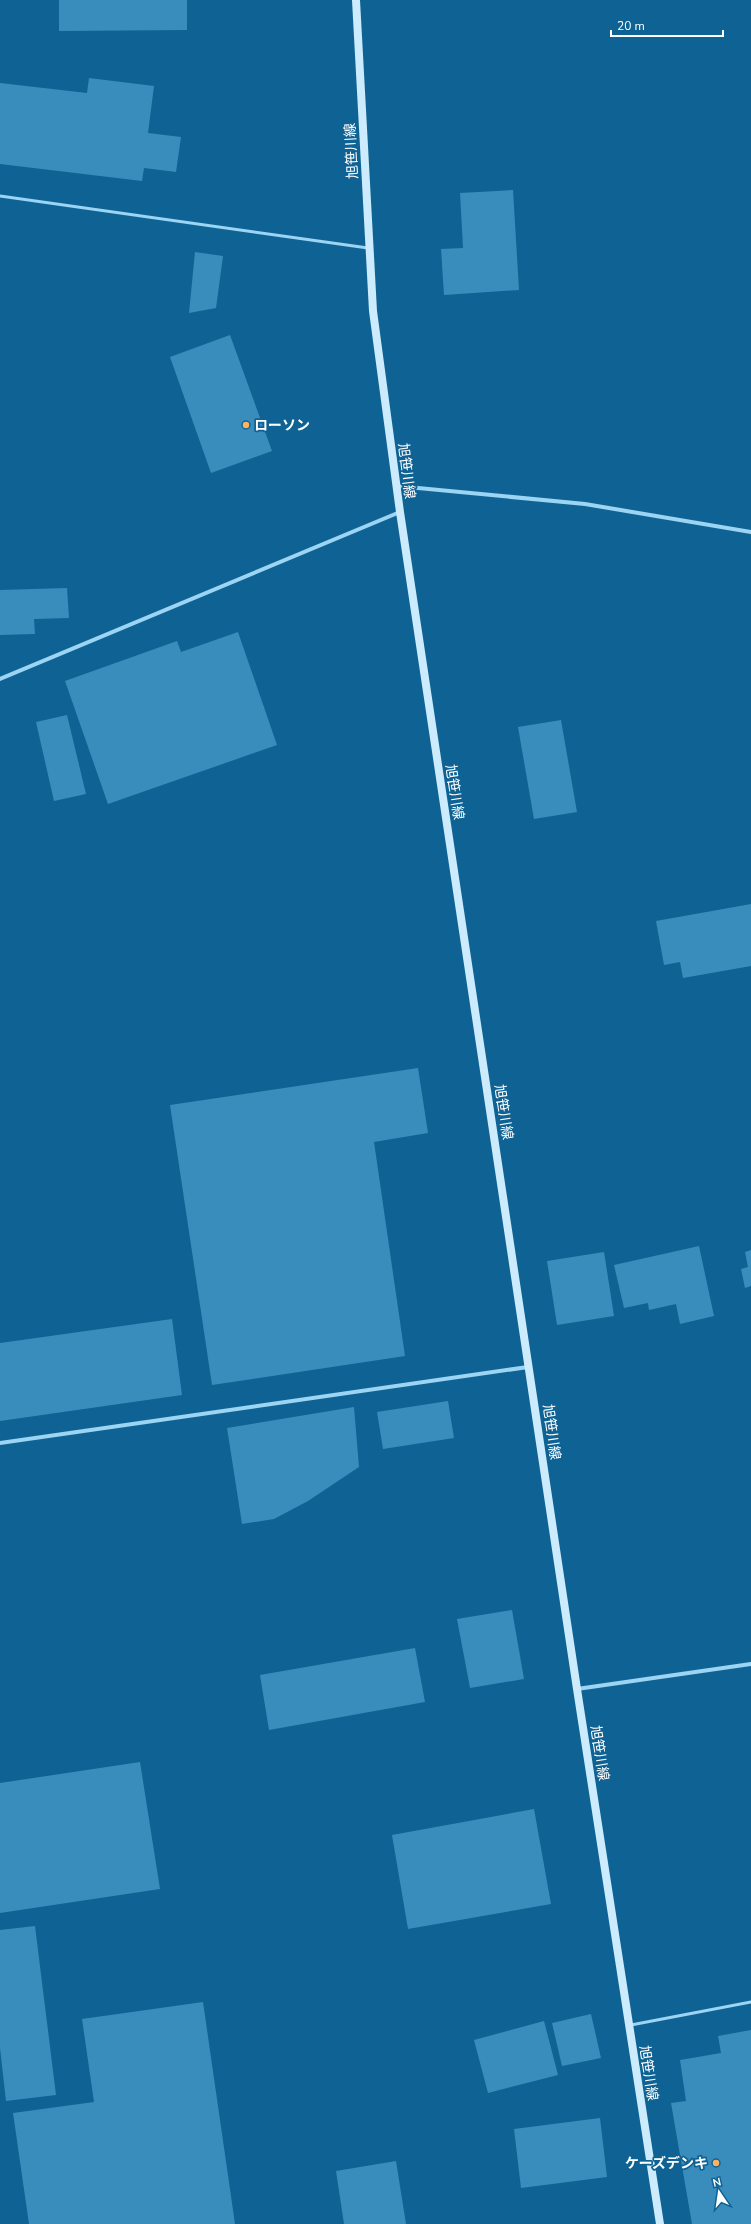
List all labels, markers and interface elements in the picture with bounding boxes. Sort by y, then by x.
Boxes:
scale bar [611,12,723,38]
text: 20 m [617,18,645,34]
street label: 旭笹川線 [341,123,362,179]
place label: ローソン [254,416,310,435]
marker: ローソン [241,420,251,430]
street label: 旭笹川線 [394,442,419,500]
street label: 旭笹川線 [441,763,468,821]
street label: 旭笹川線 [490,1083,517,1141]
street label: 旭笹川線 [538,1403,565,1461]
street label: 旭笹川線 [586,1724,613,1782]
street label: 旭笹川線 [635,2044,662,2102]
place label: ケーズデンキ [625,2154,708,2173]
marker: ケーズデンキ [711,2158,721,2168]
north arrow [699,2172,739,2212]
text: N [711,2175,723,2191]

